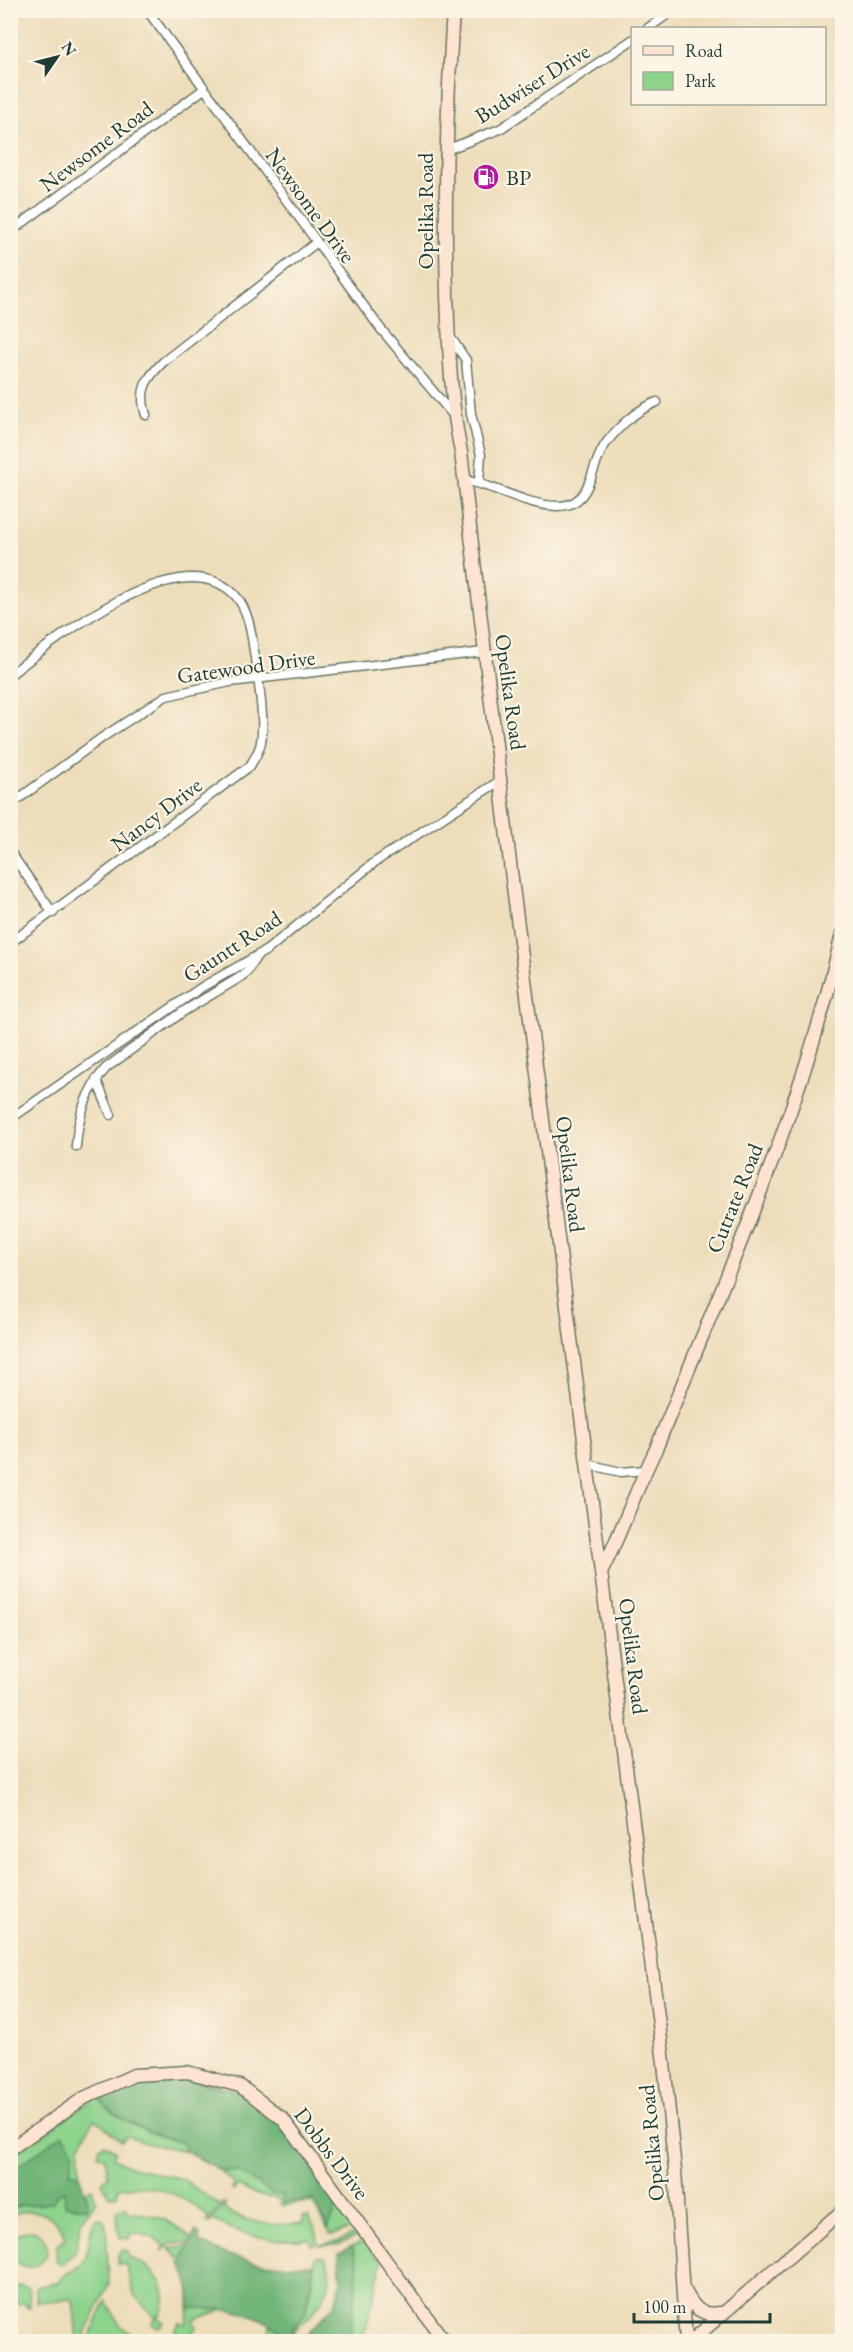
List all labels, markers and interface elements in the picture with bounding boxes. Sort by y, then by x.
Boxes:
north arrow [27,27,87,87]
legend [631,27,826,105]
street label: Budwiser Drive [469,36,596,130]
text: N [57,37,81,60]
text: Road [685,39,724,62]
text: Park [685,69,716,92]
street label: Newsome Road [34,94,160,199]
street label: Newsome Drive [259,142,363,269]
street label: Opelika Road [411,152,440,270]
fuel station icon: BP [471,162,501,192]
place label: BP [506,163,531,192]
street label: Opelika Road [488,632,533,753]
street label: Gatewood Drive [175,642,317,691]
street label: Nancy Drive [105,770,208,858]
street label: Gauntt Road [177,903,288,989]
street label: Opelika Road [549,1114,592,1235]
street label: Cutrate Road [699,1138,770,1257]
street label: Opelika Road [612,1596,655,1717]
street label: Opelika Road [632,2083,671,2202]
street label: Dobbs Drive [287,2101,376,2206]
scale bar [634,2286,770,2324]
text: 100 m [643,2295,687,2318]

